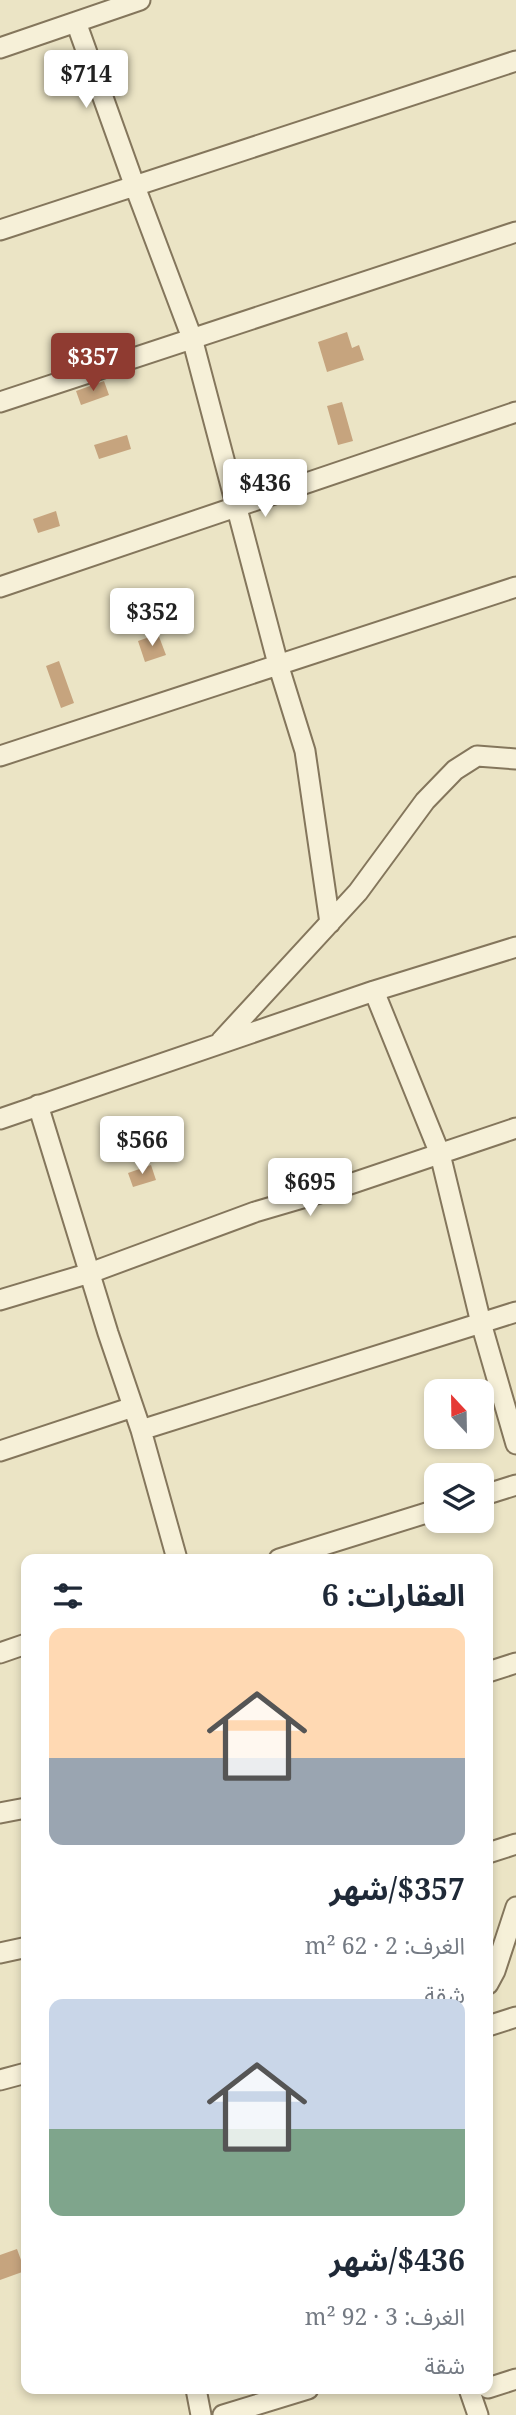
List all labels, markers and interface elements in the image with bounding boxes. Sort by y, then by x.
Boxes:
pin: $714 [45,50,127,110]
text: $714 [60,57,112,89]
pin: $357 [52,334,134,393]
text: $357 [67,340,119,372]
pin: $436 [224,460,306,519]
text: $436 [239,466,291,498]
pin: $352 [111,588,193,648]
text: $352 [126,595,178,627]
pin: $566 [101,1116,183,1176]
text: $566 [116,1123,168,1155]
pin: $695 [269,1158,351,1218]
text: $695 [284,1165,336,1197]
north arrow [424,1379,494,1449]
map controls [424,1379,494,1533]
button: layers [424,1463,494,1533]
text: العقارات: 6 [322,1574,465,1615]
icon: filters [49,1577,87,1615]
icon: home [194,1673,320,1799]
text: $357/شهر [329,1868,465,1909]
text: الغرف: 2 · 62 m² [305,1929,465,1961]
text: شقة [424,1978,465,2010]
icon: home [194,2044,320,2170]
text: $436/شهر [329,2239,465,2280]
text: الغرف: 3 · 92 m² [305,2300,465,2332]
text: شقة [424,2349,465,2381]

